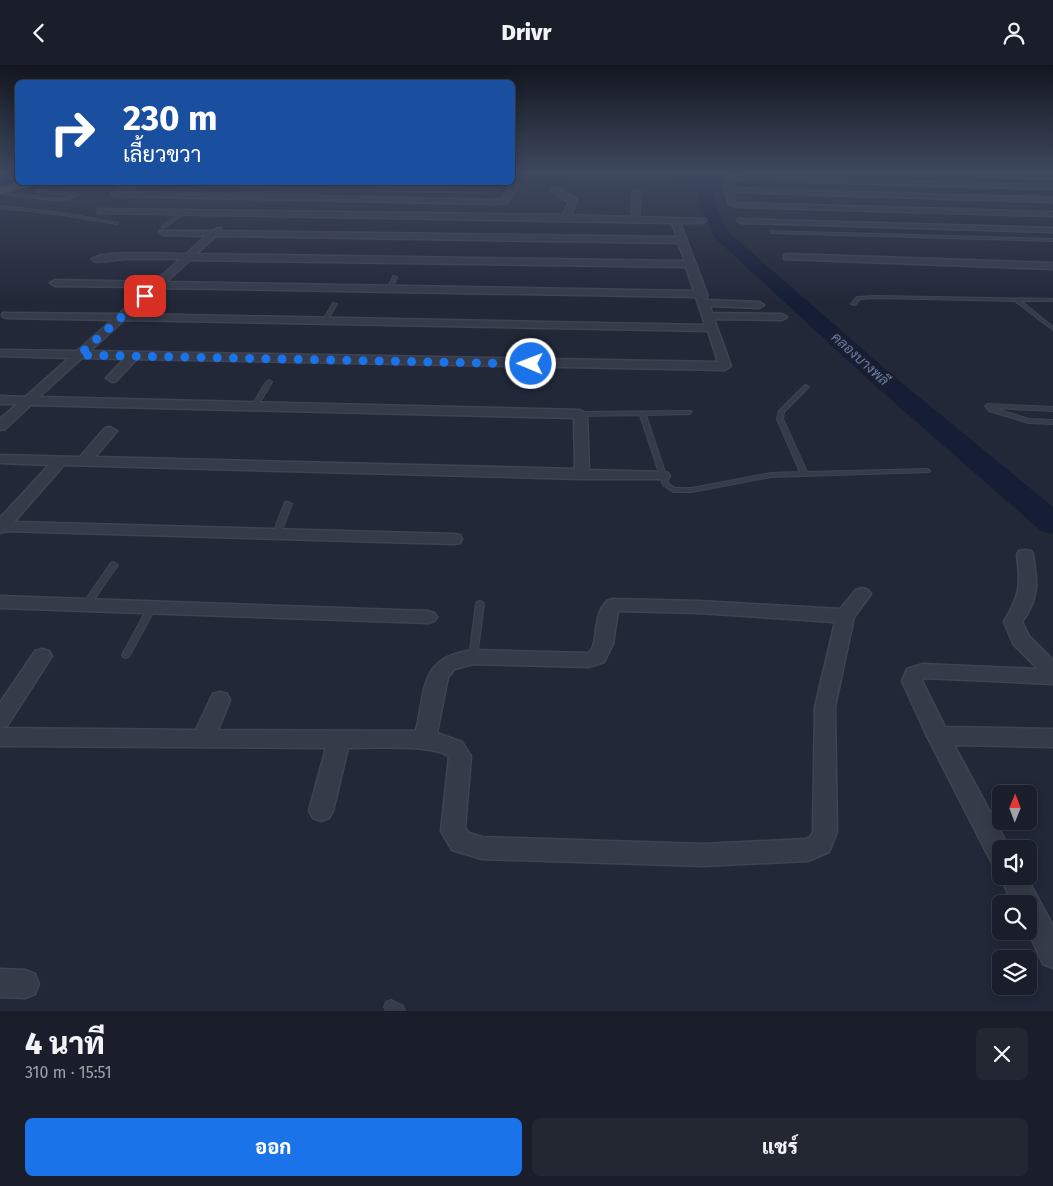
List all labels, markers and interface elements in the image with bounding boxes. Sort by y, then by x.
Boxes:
icon: back [25,19,53,47]
text: Drivr [502,19,551,46]
icon: person [1000,19,1028,47]
text: 230 m [123,97,217,139]
icon: right [40,100,105,165]
text: เลี้ยวขวา [123,141,201,168]
pin [124,275,166,317]
icon: arrive [131,282,159,310]
water label: คลองบางพลี [828,328,894,390]
position arrow [504,337,556,389]
north arrow [992,785,1038,830]
map controls [992,785,1037,995]
button: sound [992,840,1037,885]
button: search [992,895,1037,940]
button: layers [992,950,1037,995]
text: 4 นาที [25,1026,105,1062]
button: close [976,1028,1028,1080]
text: 310 m · 15:51 [25,1063,112,1082]
button: ออก [25,1118,522,1176]
button: แชร์ [532,1118,1028,1176]

